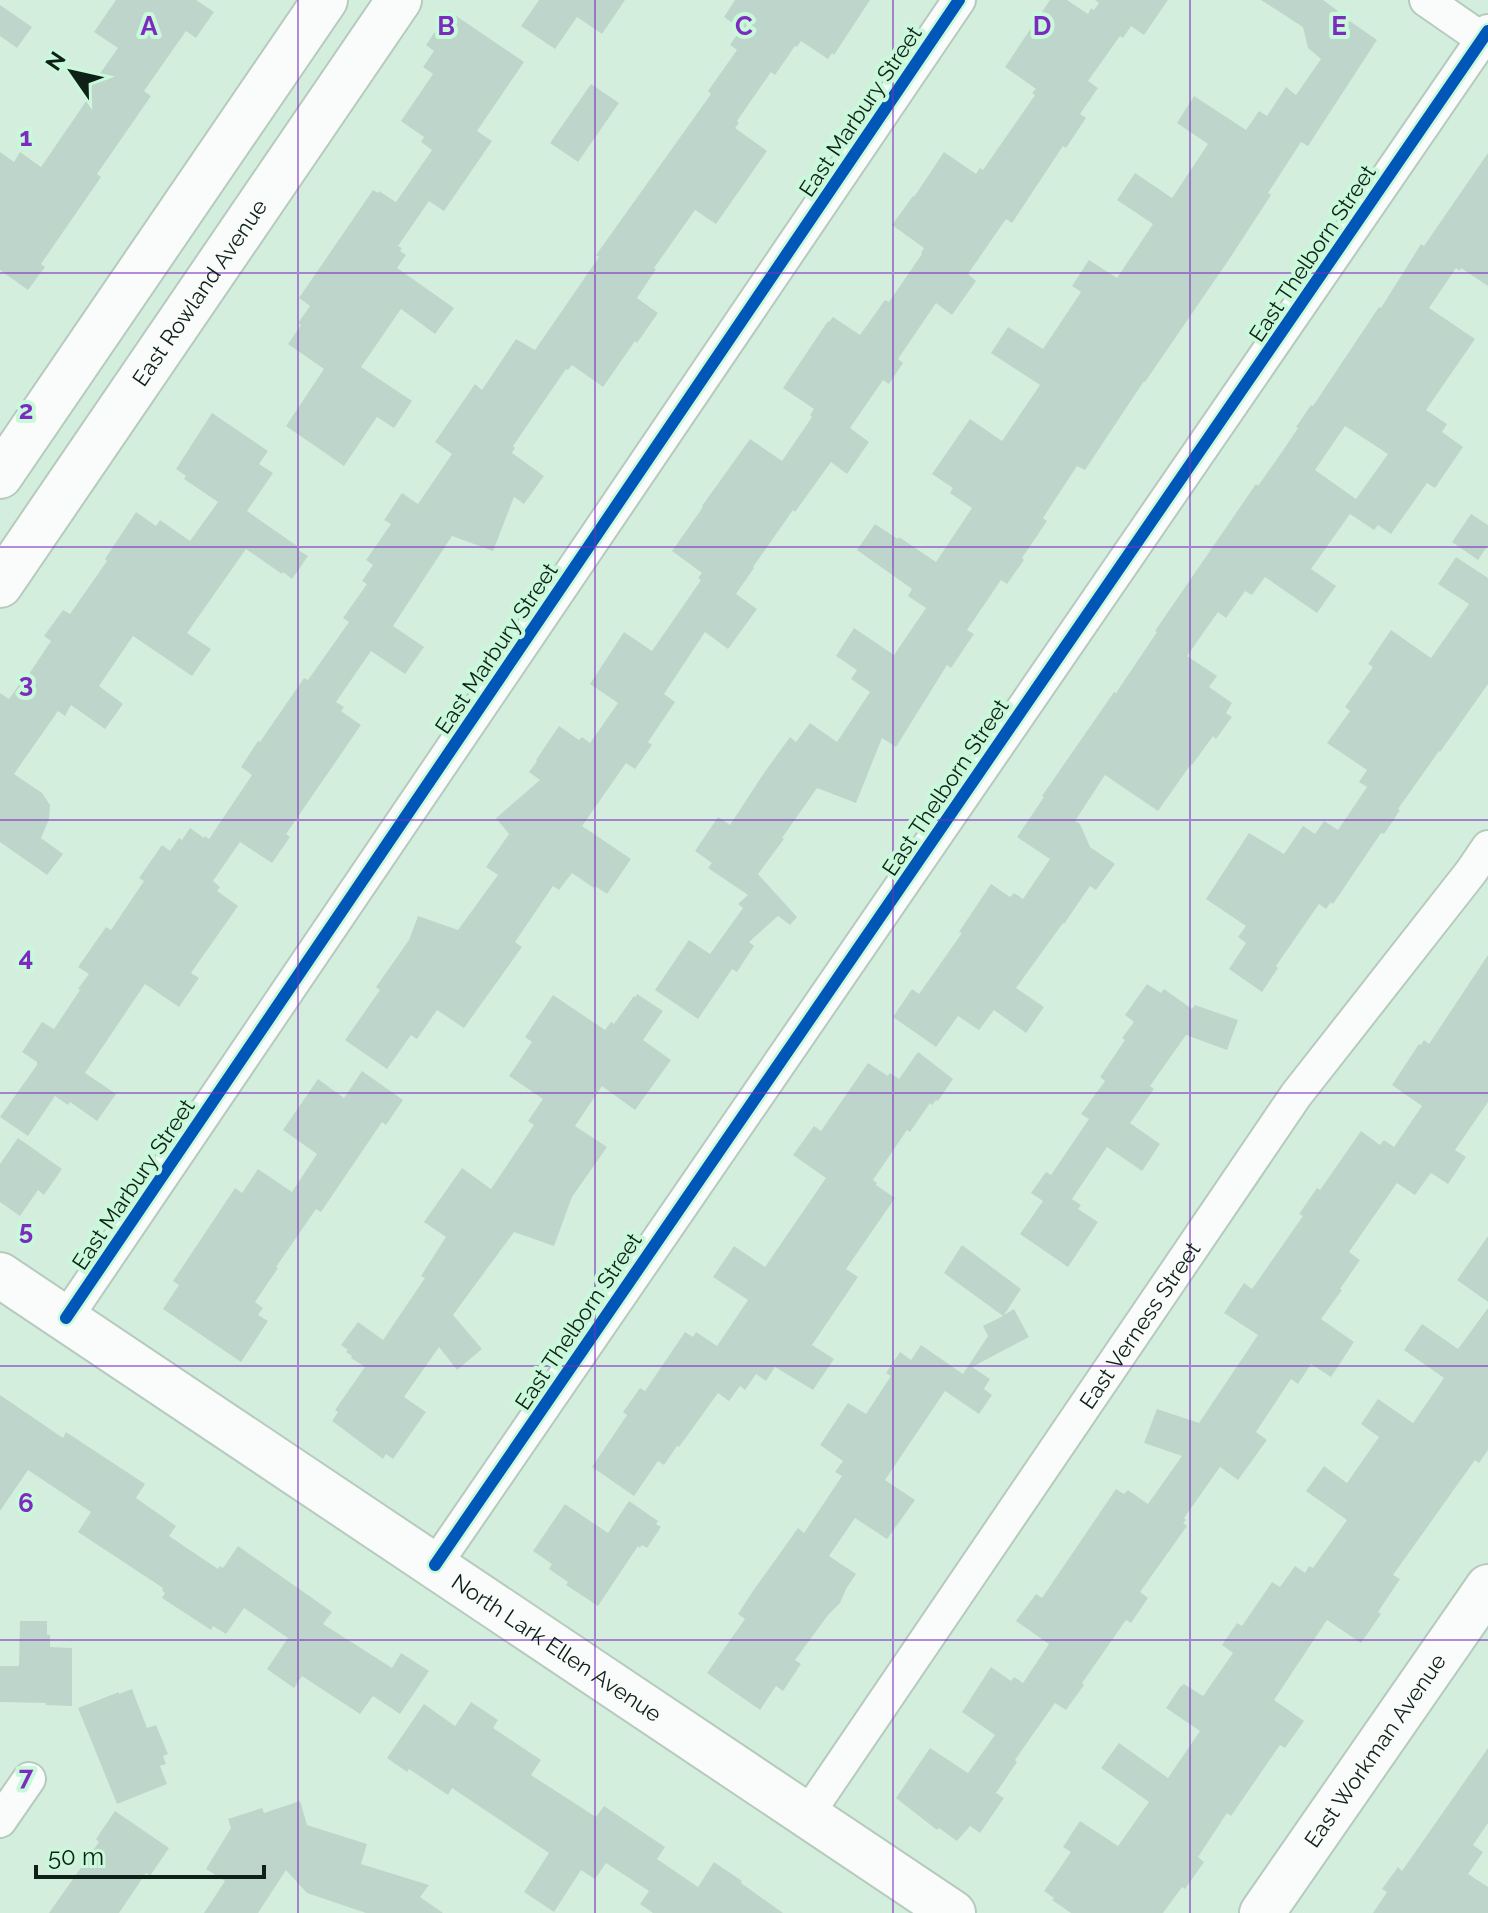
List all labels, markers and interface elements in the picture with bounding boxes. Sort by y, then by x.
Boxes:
text: A [140,11,158,41]
text: B [437,11,455,41]
text: C [735,11,753,41]
text: D [1033,11,1051,41]
text: E [1331,11,1347,41]
street label: East Marbury Street [793,20,927,201]
north arrow [32,32,112,112]
text: N [40,47,71,75]
text: 1 [20,122,33,152]
street label: East Thelborn Street [1243,159,1381,346]
street label: East Rowland Avenue [127,194,272,391]
text: 2 [19,395,33,425]
street label: East Marbury Street [429,557,563,738]
text: 3 [19,668,33,698]
street label: East Thelborn Street [876,693,1014,880]
text: 4 [19,942,33,972]
street label: East Marbury Street [66,1093,200,1274]
text: 5 [19,1215,33,1245]
street label: East Thelborn Street [509,1227,647,1414]
street label: East Verness Street [1074,1236,1206,1414]
text: 6 [18,1488,34,1518]
street label: North Lark Ellen Avenue [447,1568,667,1727]
street label: East Workman Avenue [1299,1649,1451,1852]
text: 7 [19,1761,34,1791]
scale bar [36,1829,264,1879]
text: 50 m [48,1842,104,1871]

